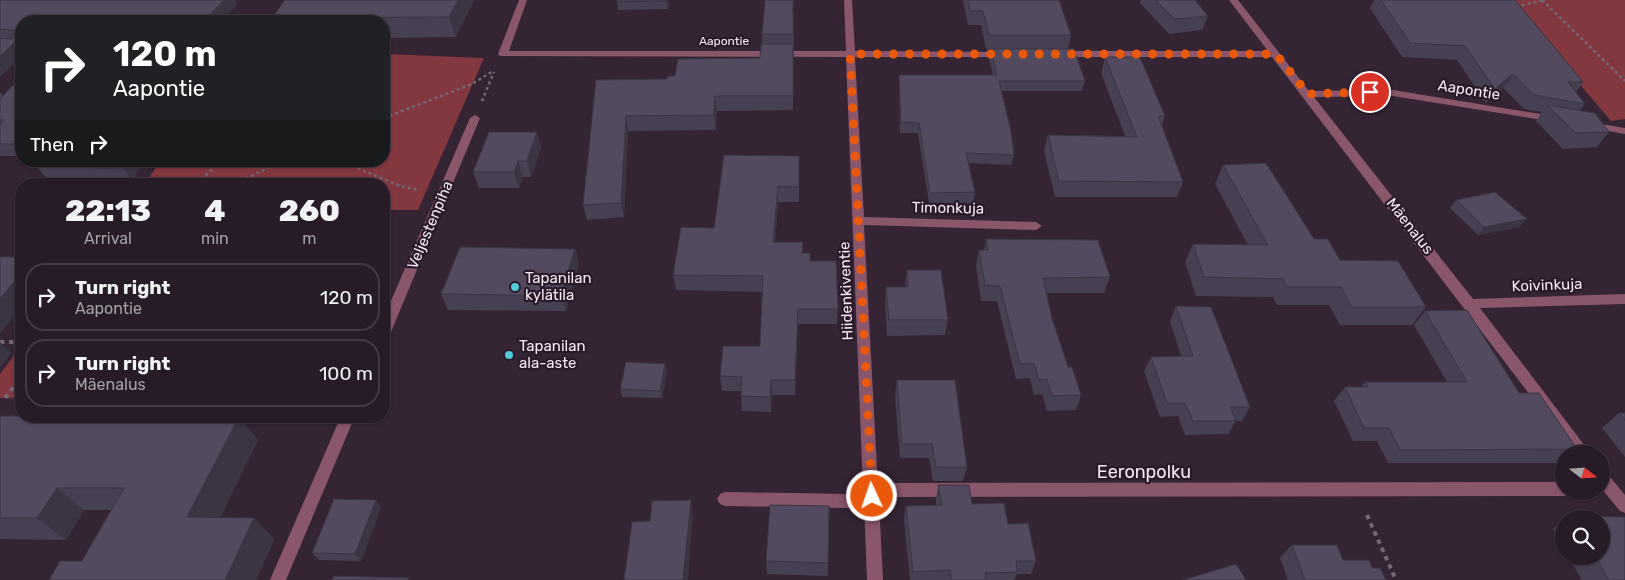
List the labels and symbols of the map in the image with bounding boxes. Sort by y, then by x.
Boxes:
street label: Aapontie [699,34,749,48]
pin [1349,71,1391,113]
street label: Aapontie [1437,76,1501,104]
street label: Veljestenpiha [403,178,457,272]
street label: Mäenalus [1382,194,1438,258]
street label: Timonkuja [912,198,984,218]
street label: Hiidenkiventie [835,241,857,341]
place label: Tapanilan kylätila [525,269,592,304]
street label: Koivinkuja [1511,275,1583,295]
marker: Tapanilan kylätila [509,281,521,293]
place label: Tapanilan ala-aste [519,337,586,372]
marker: Tapanilan ala-aste [503,349,515,361]
north arrow [1555,445,1610,500]
street label: Eeronpolku [1097,461,1191,483]
position arrow [845,469,897,521]

